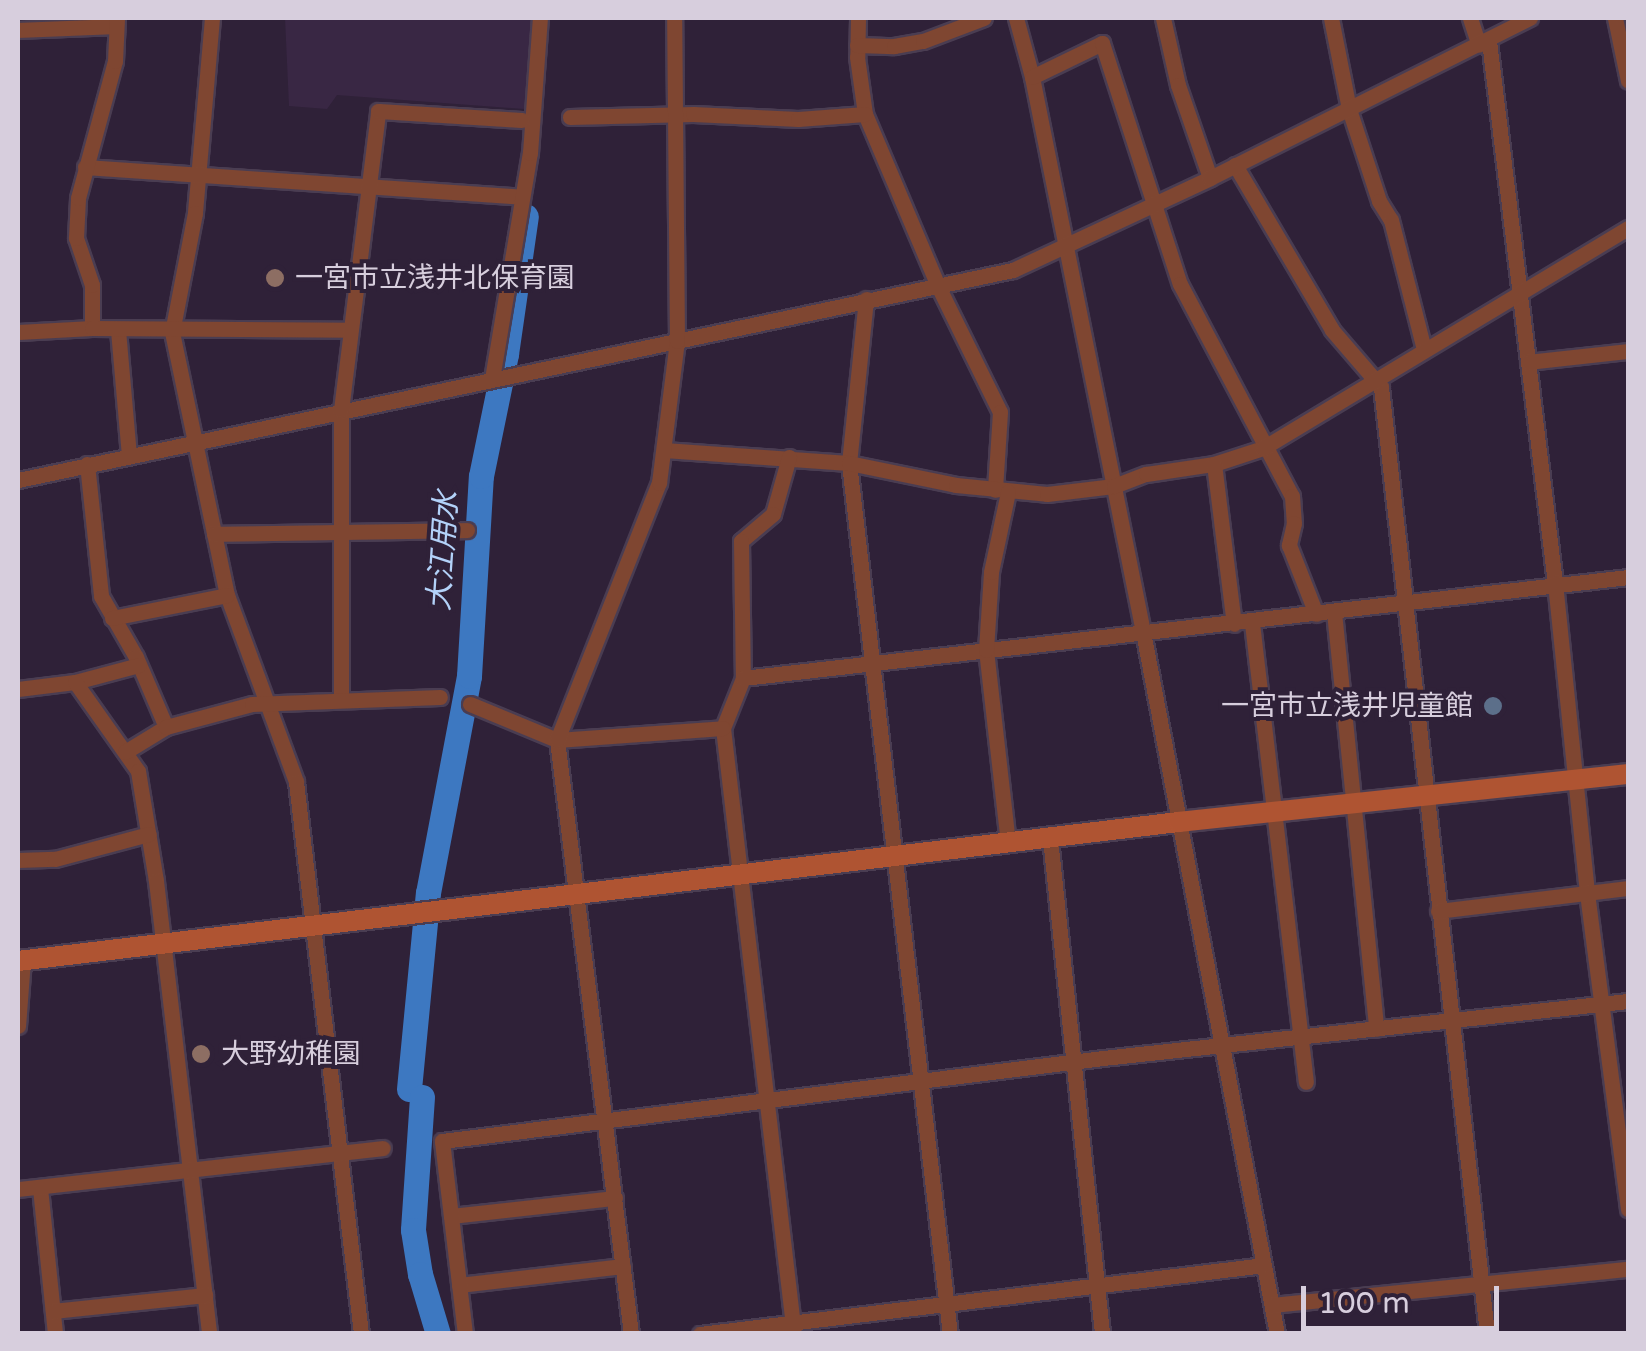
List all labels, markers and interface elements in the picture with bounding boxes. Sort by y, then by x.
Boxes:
place label: 一宮市立浅井北保育園 [295,261,575,295]
marker: 一宮市立浅井北保育園 [264,267,286,289]
water label: 大江用水 [422,490,466,612]
place label: 一宮市立浅井児童館 [1221,689,1473,723]
marker: 一宮市立浅井児童館 [1482,695,1504,717]
place label: 大野幼稚園 [221,1037,361,1071]
marker: 大野幼稚園 [190,1043,212,1065]
scale bar [1306,1266,1504,1328]
text: 100 m [1318,1285,1410,1322]

